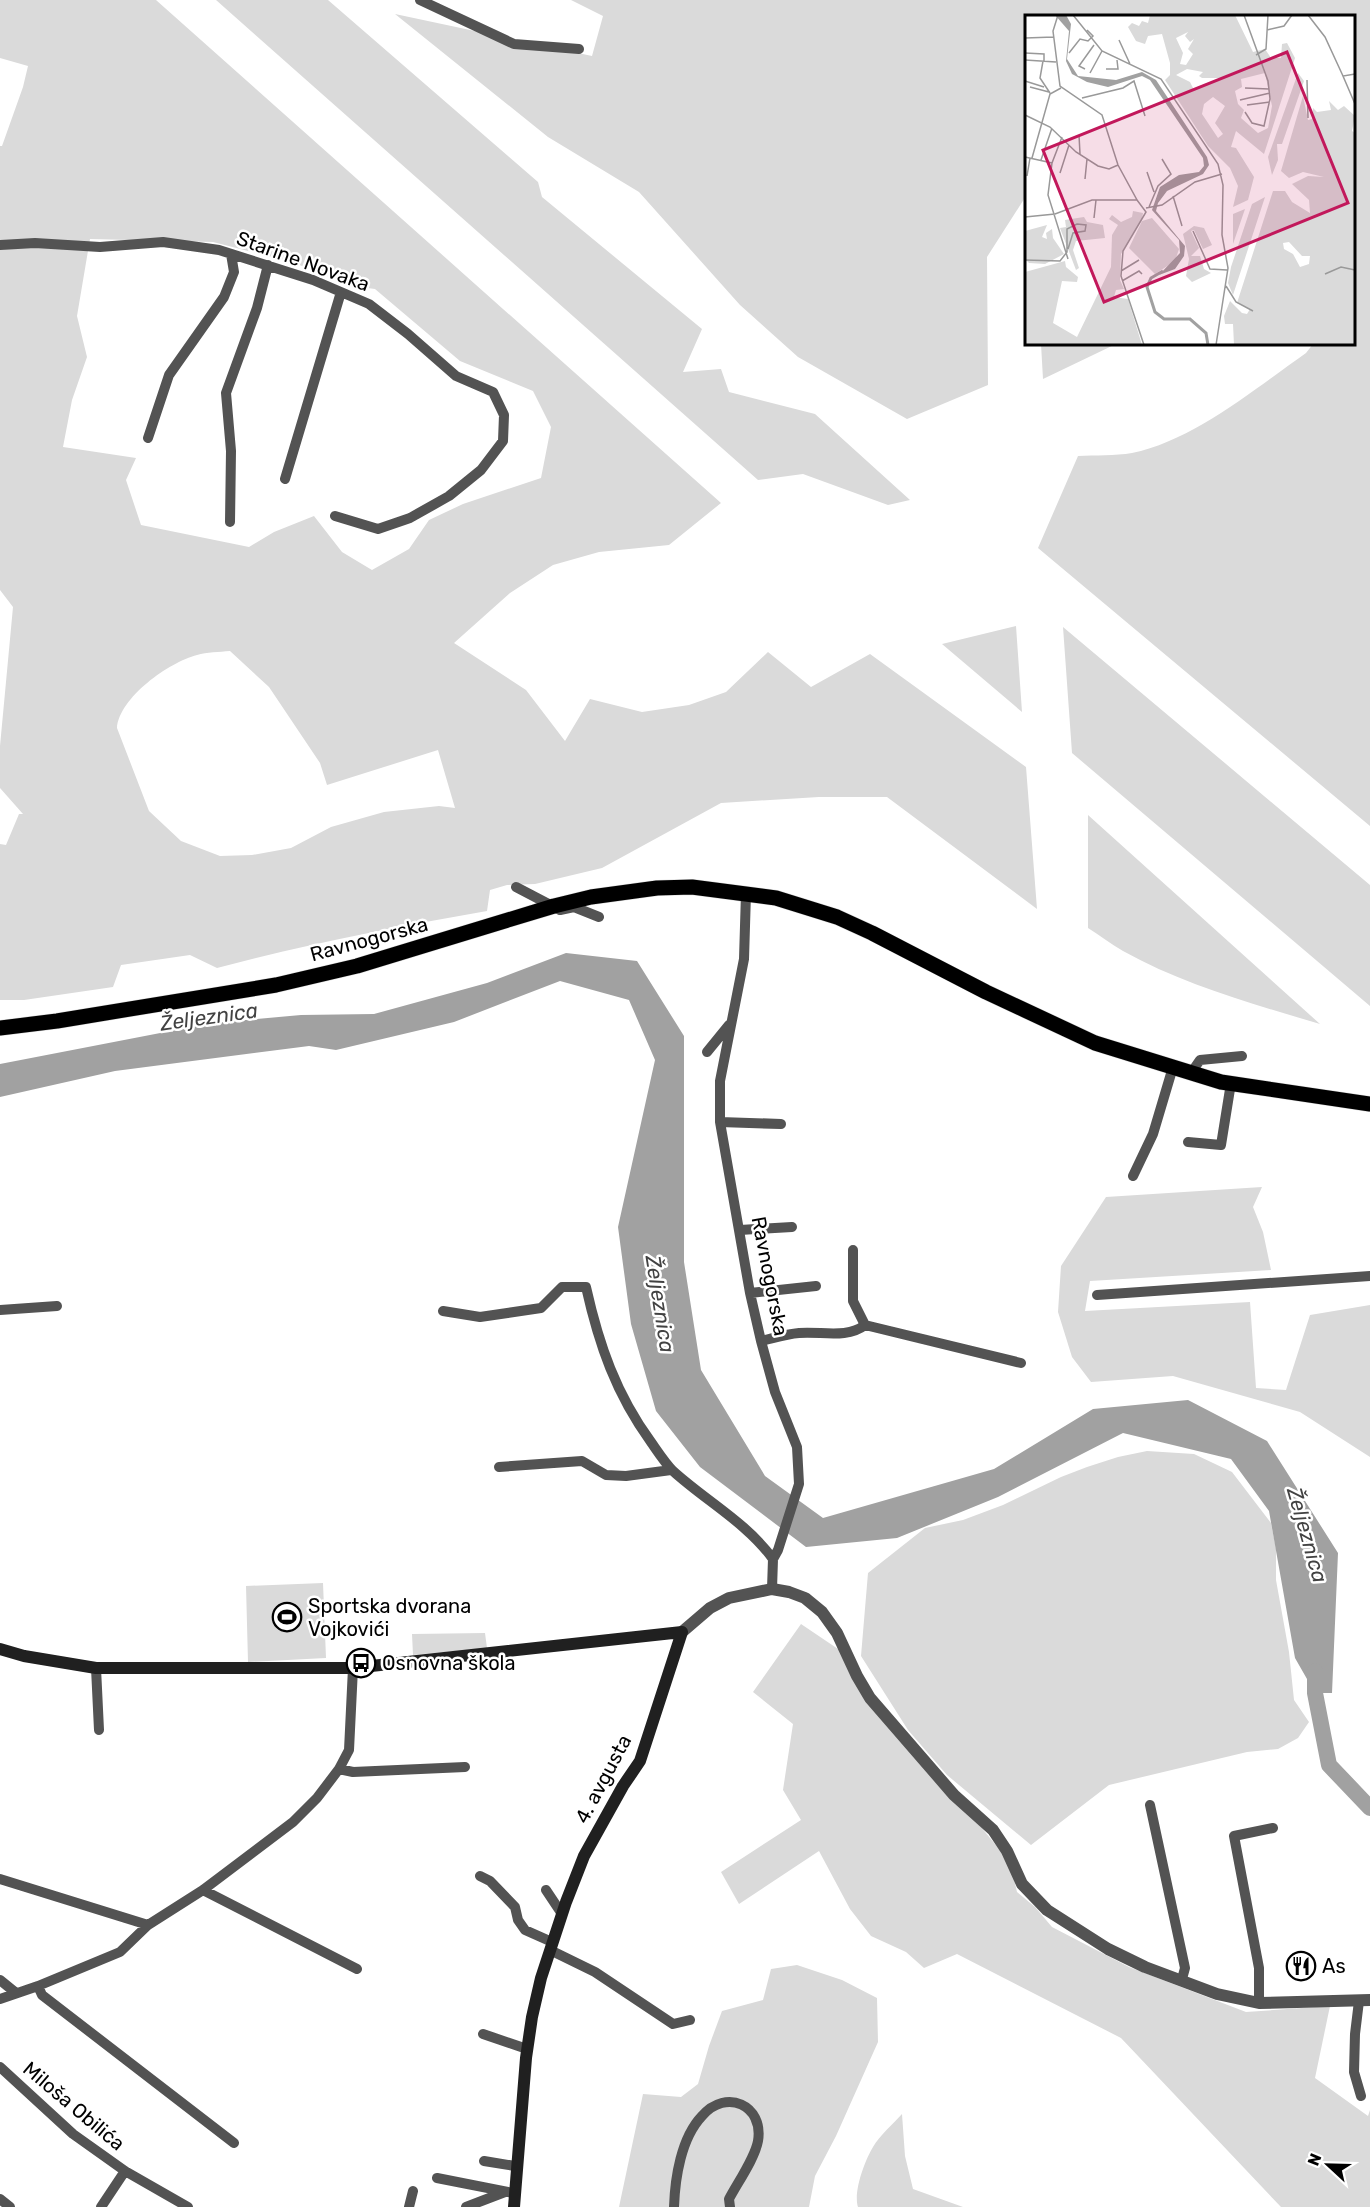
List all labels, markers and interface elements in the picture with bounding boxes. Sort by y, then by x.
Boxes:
inset map [1025,15,1355,345]
street label: Starine Novaka [233,226,373,296]
street label: Ravnogorska [307,912,431,966]
water label: Željeznica [158,997,259,1036]
street label: Ravnogorska [747,1214,793,1338]
water label: Željeznica [640,1252,681,1354]
water label: Željeznica [1282,1483,1333,1586]
place label: Sportska dvorana Vojkovići [308,1594,471,1641]
sports icon: Sportska dvorana Vojkovići [271,1601,303,1633]
bus stop icon: Osnovna škola [345,1647,377,1679]
place label: Osnovna škola [382,1651,516,1675]
street label: 4. avgusta [570,1731,636,1827]
restaurant icon: As [1285,1950,1317,1982]
place label: As [1322,1954,1346,1978]
street label: Miloša Obilića [18,2057,130,2155]
north arrow [1298,2135,1358,2195]
text: N [1304,2151,1326,2168]

